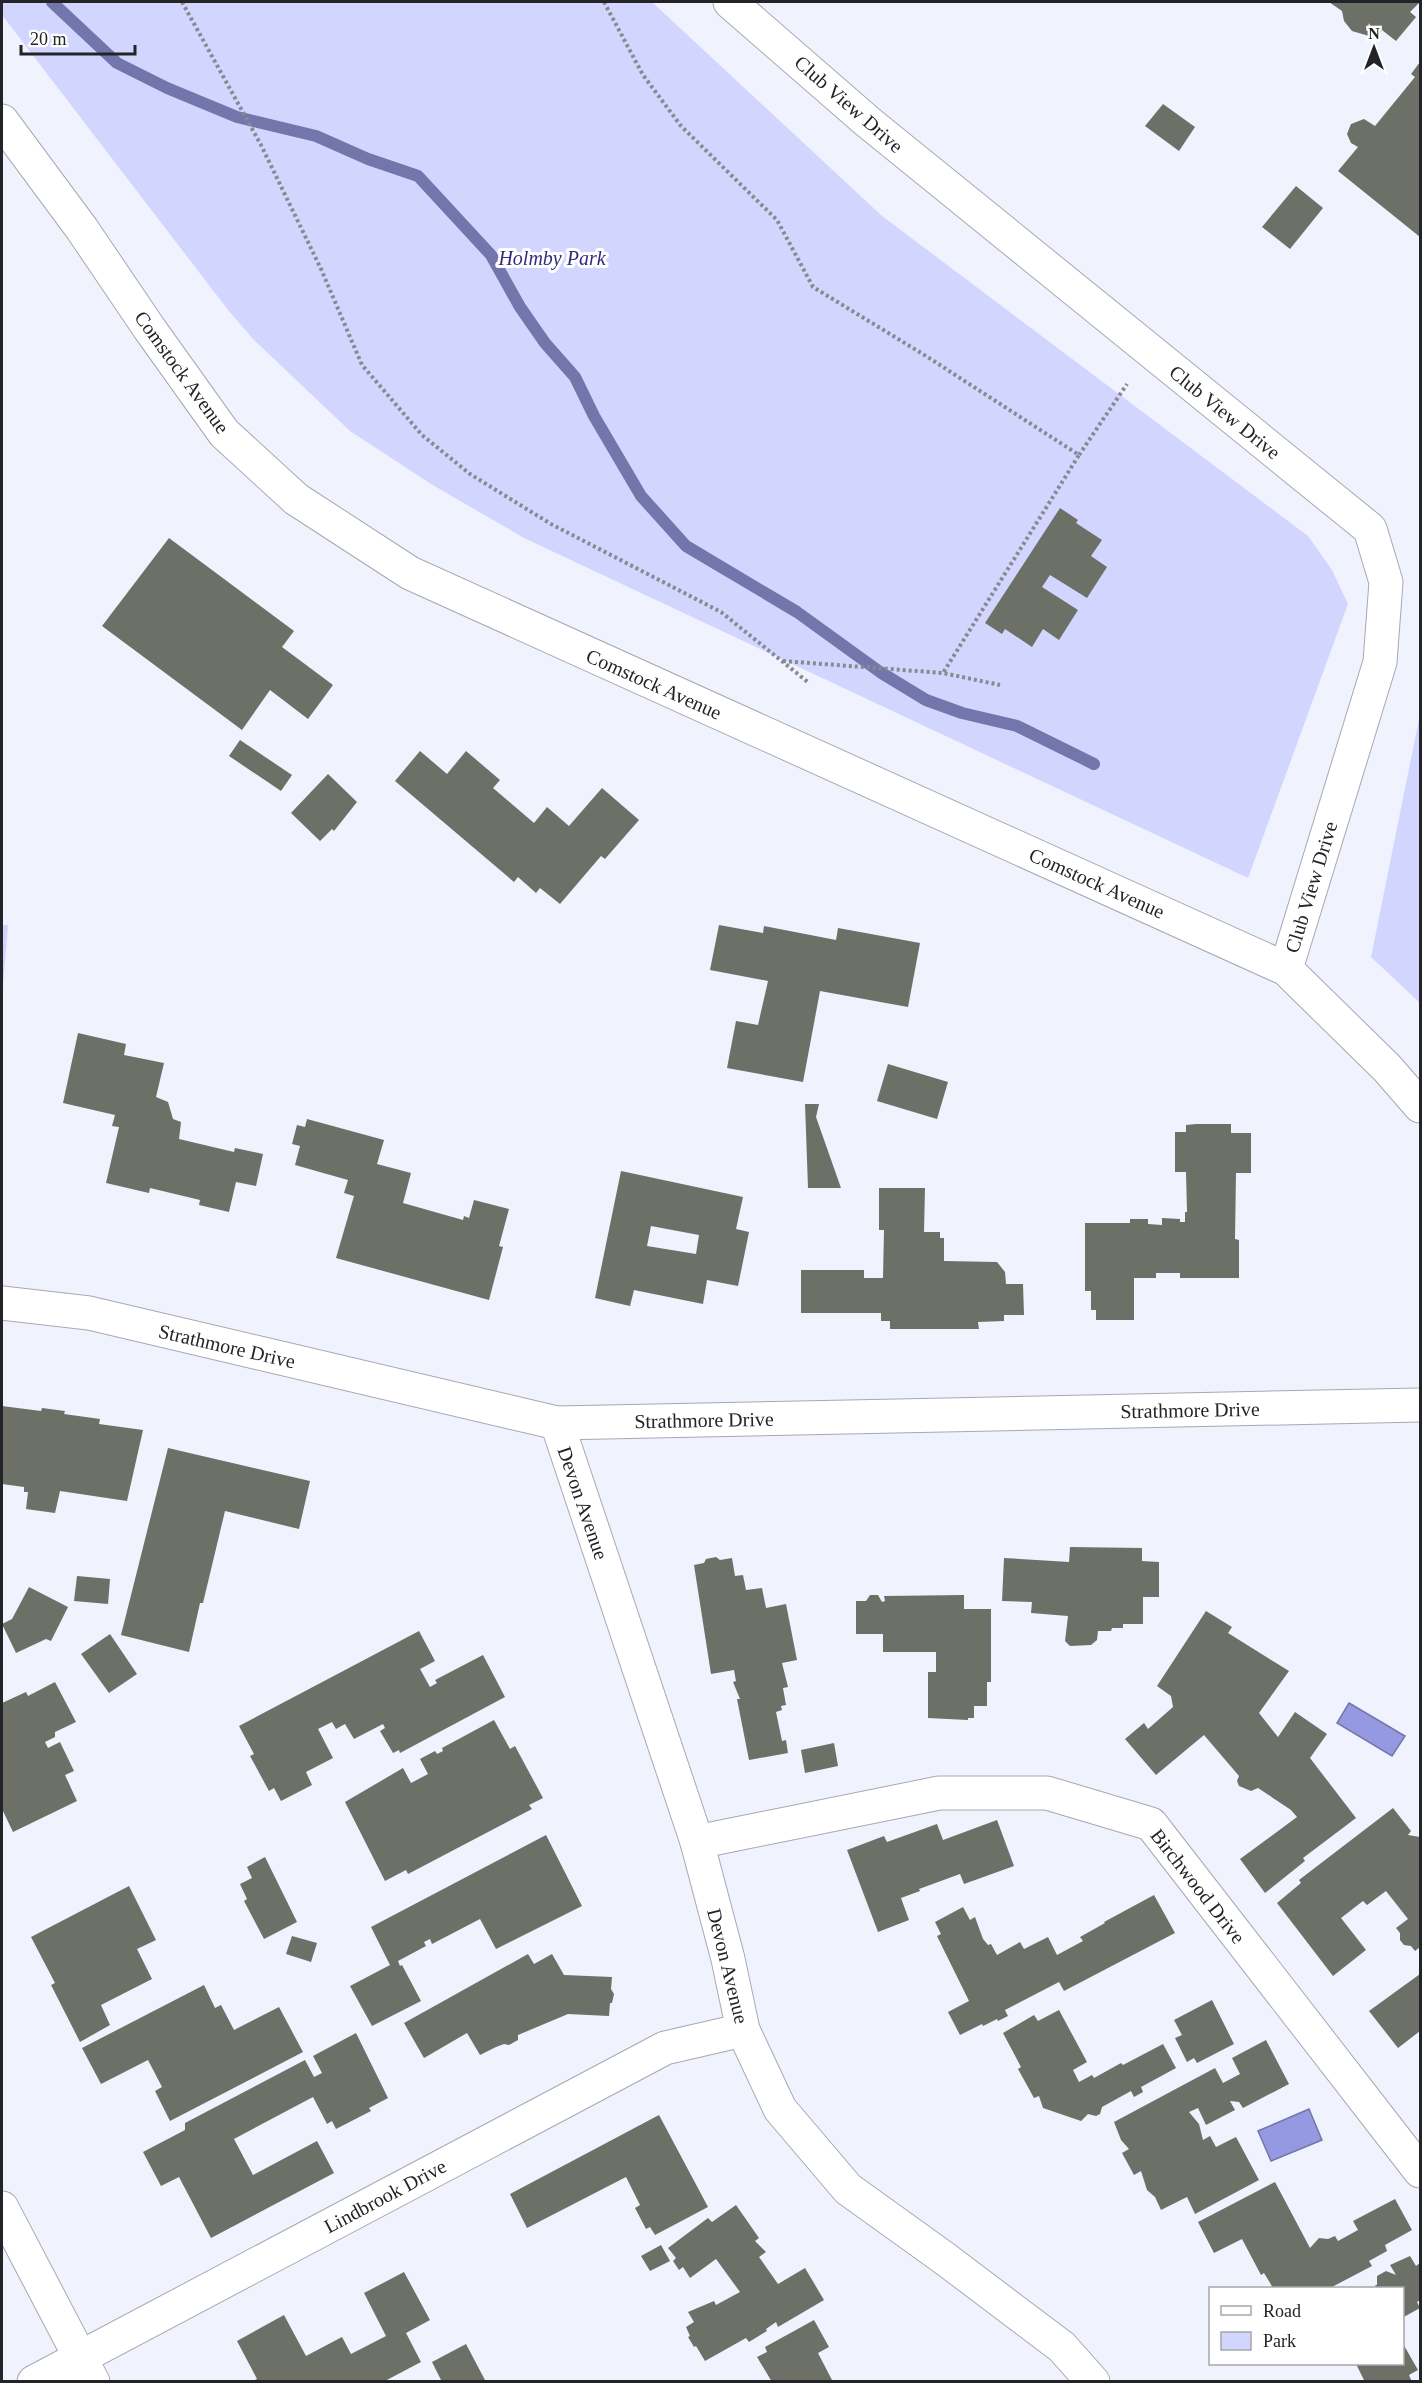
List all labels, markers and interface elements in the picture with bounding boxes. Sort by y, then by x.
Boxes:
scale bar [21,18,135,56]
north arrow [1344,18,1404,78]
text: N [1368,25,1380,42]
text: 20 m [30,29,67,49]
street label: Club View Drive [790,51,908,157]
park label: Holmby Park [497,247,607,270]
street label: Comstock Avenue [130,307,234,438]
street label: Club View Drive [1165,361,1285,463]
street label: Comstock Avenue [583,644,725,724]
street label: Club View Drive [1281,819,1341,955]
street label: Comstock Avenue [1026,843,1168,923]
street label: Strathmore Drive [157,1320,298,1372]
street label: Strathmore Drive [1120,1398,1260,1422]
street label: Strathmore Drive [634,1408,774,1432]
street label: Devon Avenue [553,1444,613,1562]
street label: Birchwood Drive [1146,1824,1250,1948]
street label: Devon Avenue [703,1906,753,2026]
street label: Lindbrook Drive [320,2155,450,2237]
legend [1209,2287,1404,2365]
text: Road [1263,2301,1301,2321]
text: Park [1263,2331,1296,2351]

